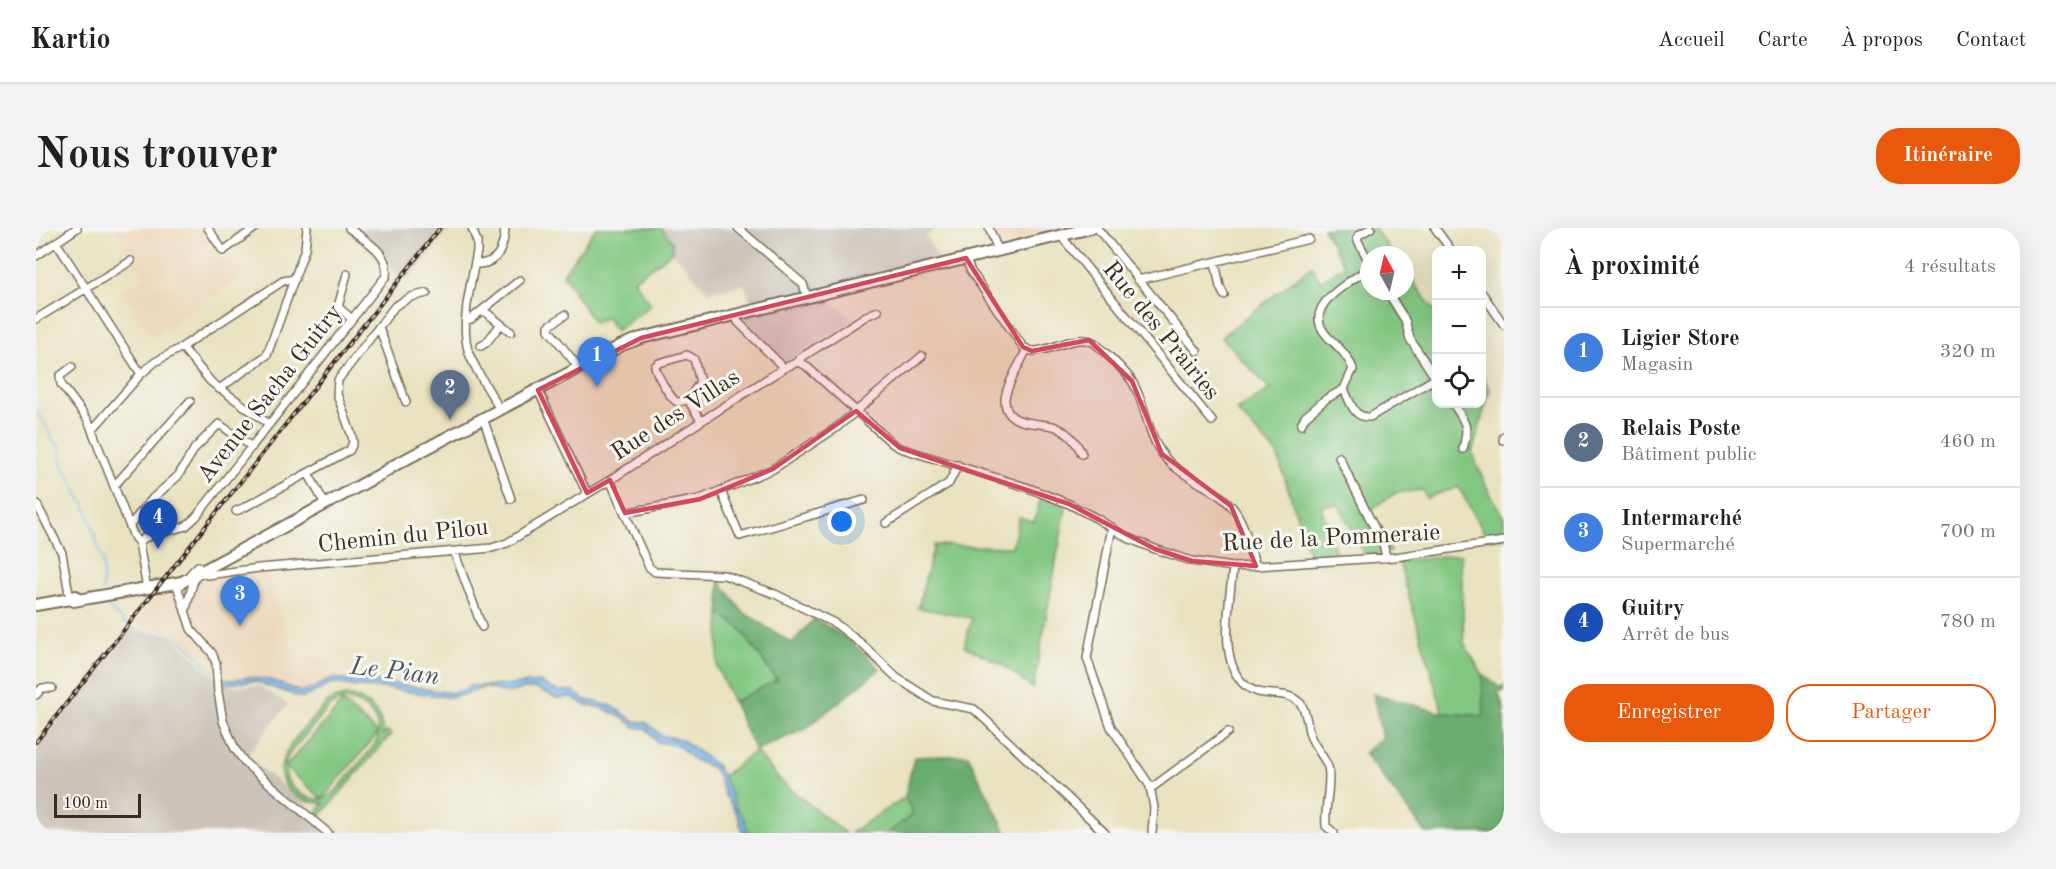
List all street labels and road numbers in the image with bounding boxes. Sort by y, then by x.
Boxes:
street label: Rue des Prairies [1097,257,1223,405]
street label: Avenue Sacha Guitry [194,300,348,488]
street label: Rue des Villas [608,365,745,466]
street label: Chemin du Pilou [317,516,490,558]
street label: Rue de la Pommeraie [1221,521,1441,557]

